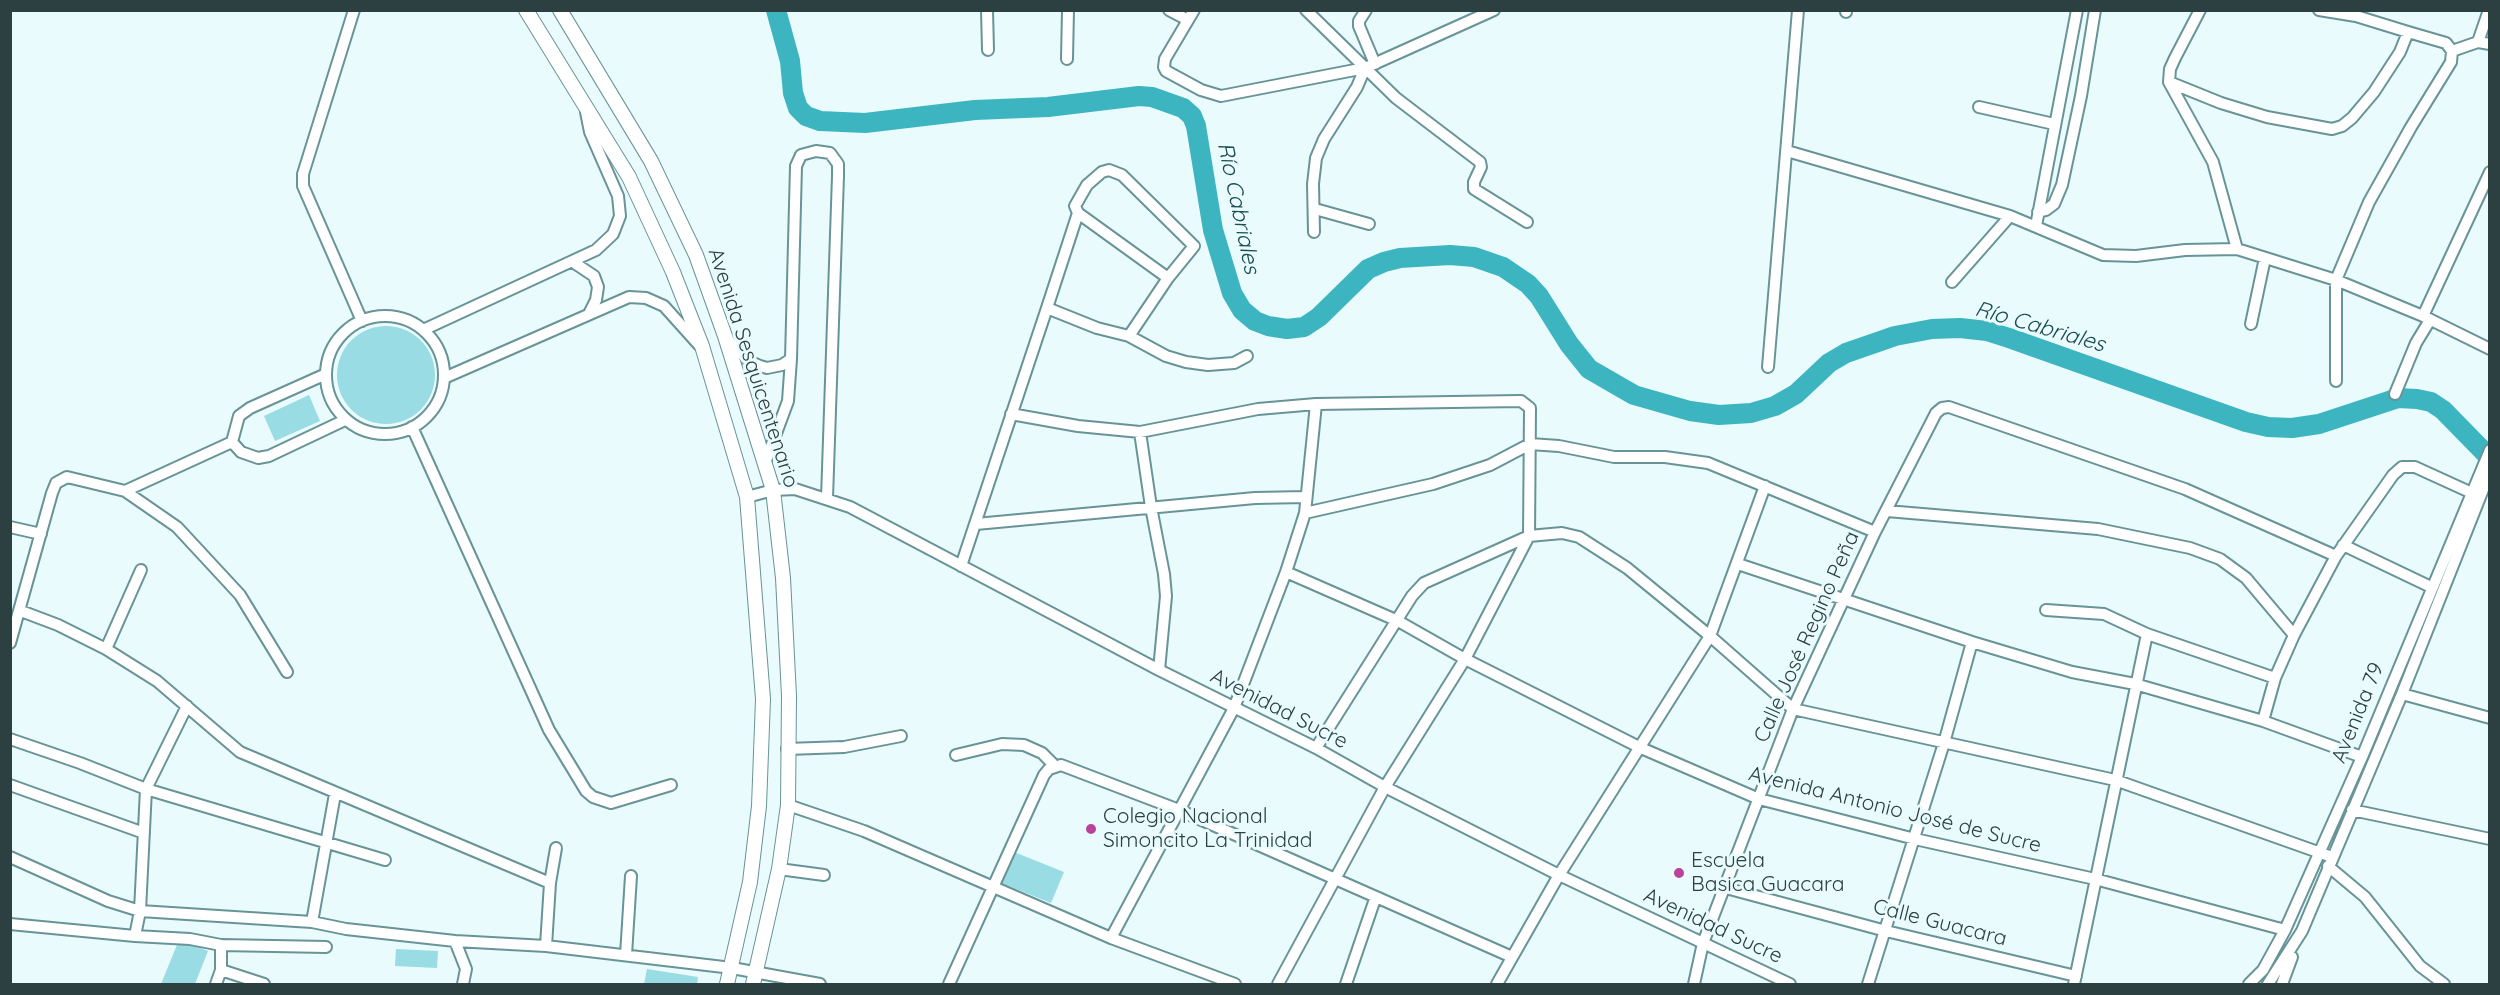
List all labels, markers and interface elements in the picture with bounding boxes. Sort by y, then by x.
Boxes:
water label: Río Cabriales [1211,140,1265,276]
street label: Avenida Sesquicentenario [702,245,804,491]
water label: Río Cabriales [1972,296,2108,358]
street label: Calle José Regino Peña [1749,527,1865,747]
street label: Avenida 79 [2326,659,2390,767]
street label: Avenidad Sucre [1206,664,1352,754]
street label: Avenida Antonio José de Sucre [1746,761,2044,859]
place label: Colegio Nacional Simoncito La Trinidad [1103,804,1313,854]
marker: Colegio Nacional Simoncito La Trinidad [1084,822,1098,836]
place label: Escuela Basica Guacara [1691,848,1845,898]
marker: Escuela Basica Guacara [1672,866,1686,880]
street label: Avenidad Sucre [1639,883,1787,969]
street label: Calle Guacara [1871,894,2009,952]

